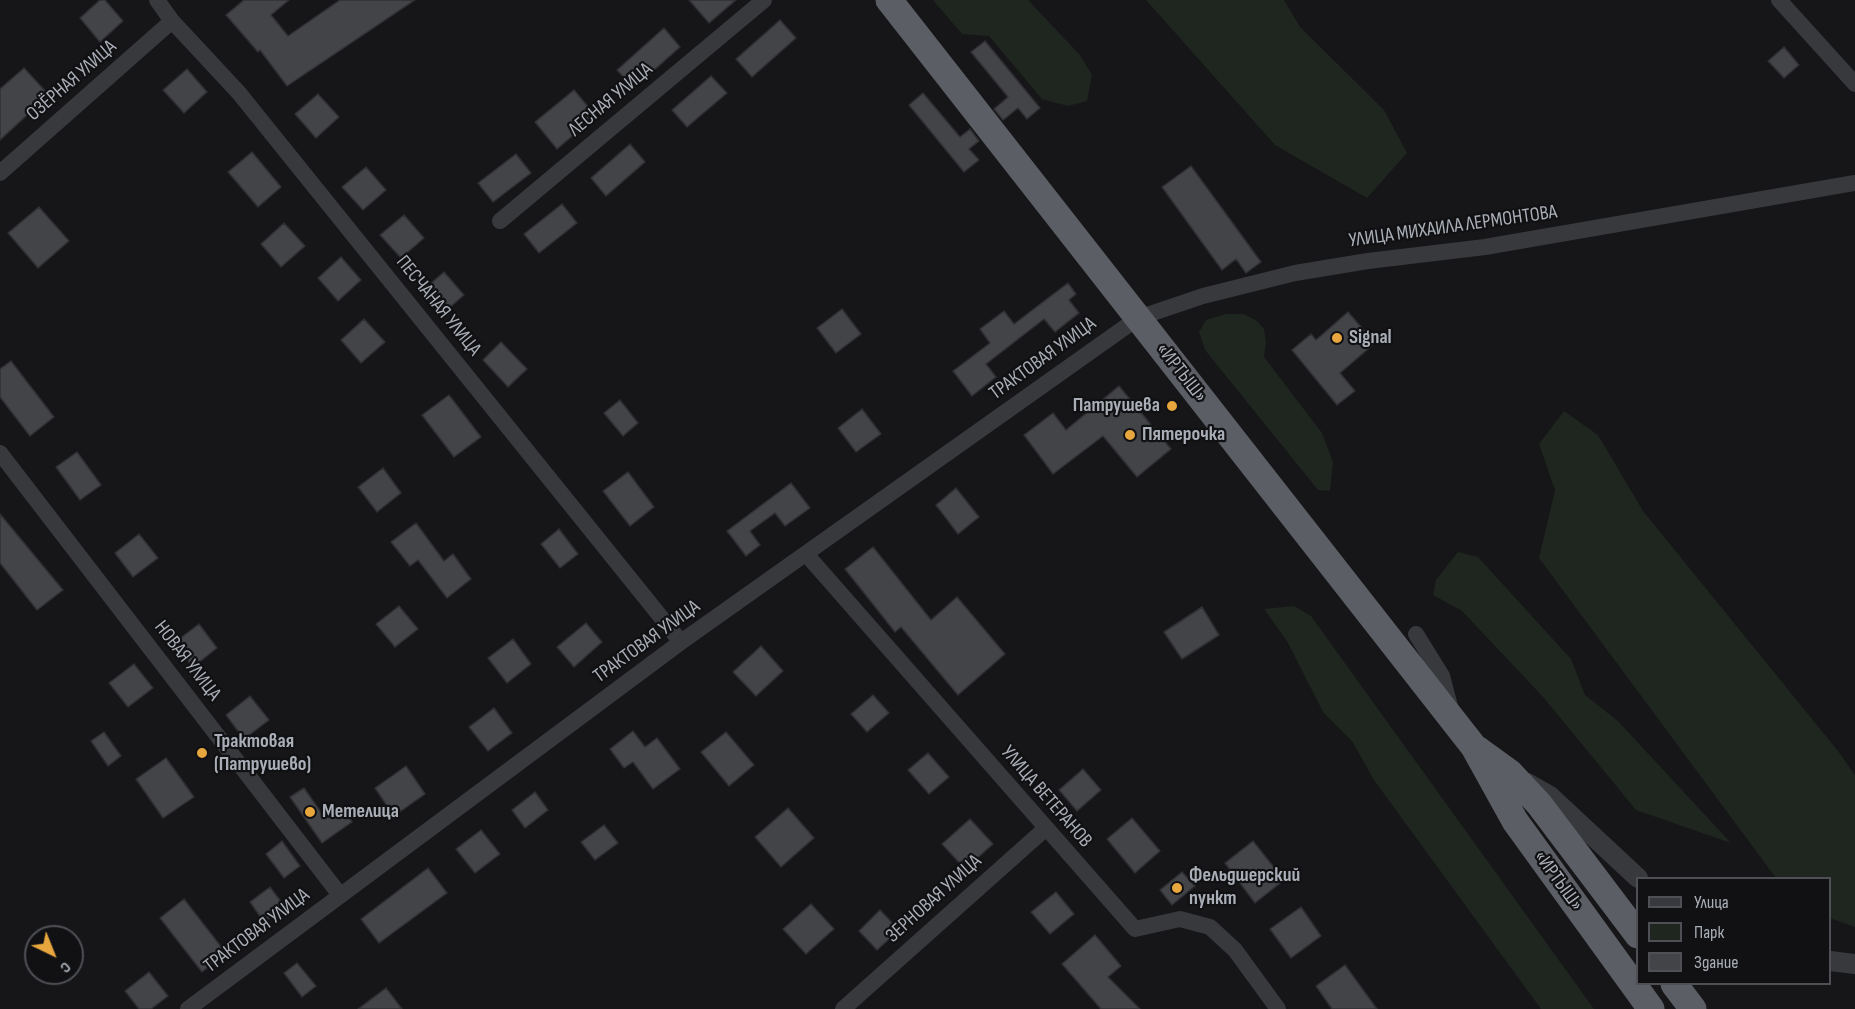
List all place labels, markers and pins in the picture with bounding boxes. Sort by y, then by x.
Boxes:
place label: Signal [1349,326,1392,350]
marker: Signal [1330,331,1344,345]
place label: Патрушева [1073,394,1160,418]
marker: Патрушева [1165,399,1179,413]
place label: Пятерочка [1142,423,1225,447]
marker: Пятерочка [1123,428,1137,442]
place label: Трактовая (Патрушево) [214,730,311,777]
marker: Трактовая (Патрушево) [195,746,209,760]
place label: Метелица [322,800,399,824]
marker: Метелица [303,805,317,819]
place label: Фельдшерский пункт [1189,864,1300,911]
marker: Фельдшерский пункт [1170,881,1184,895]

